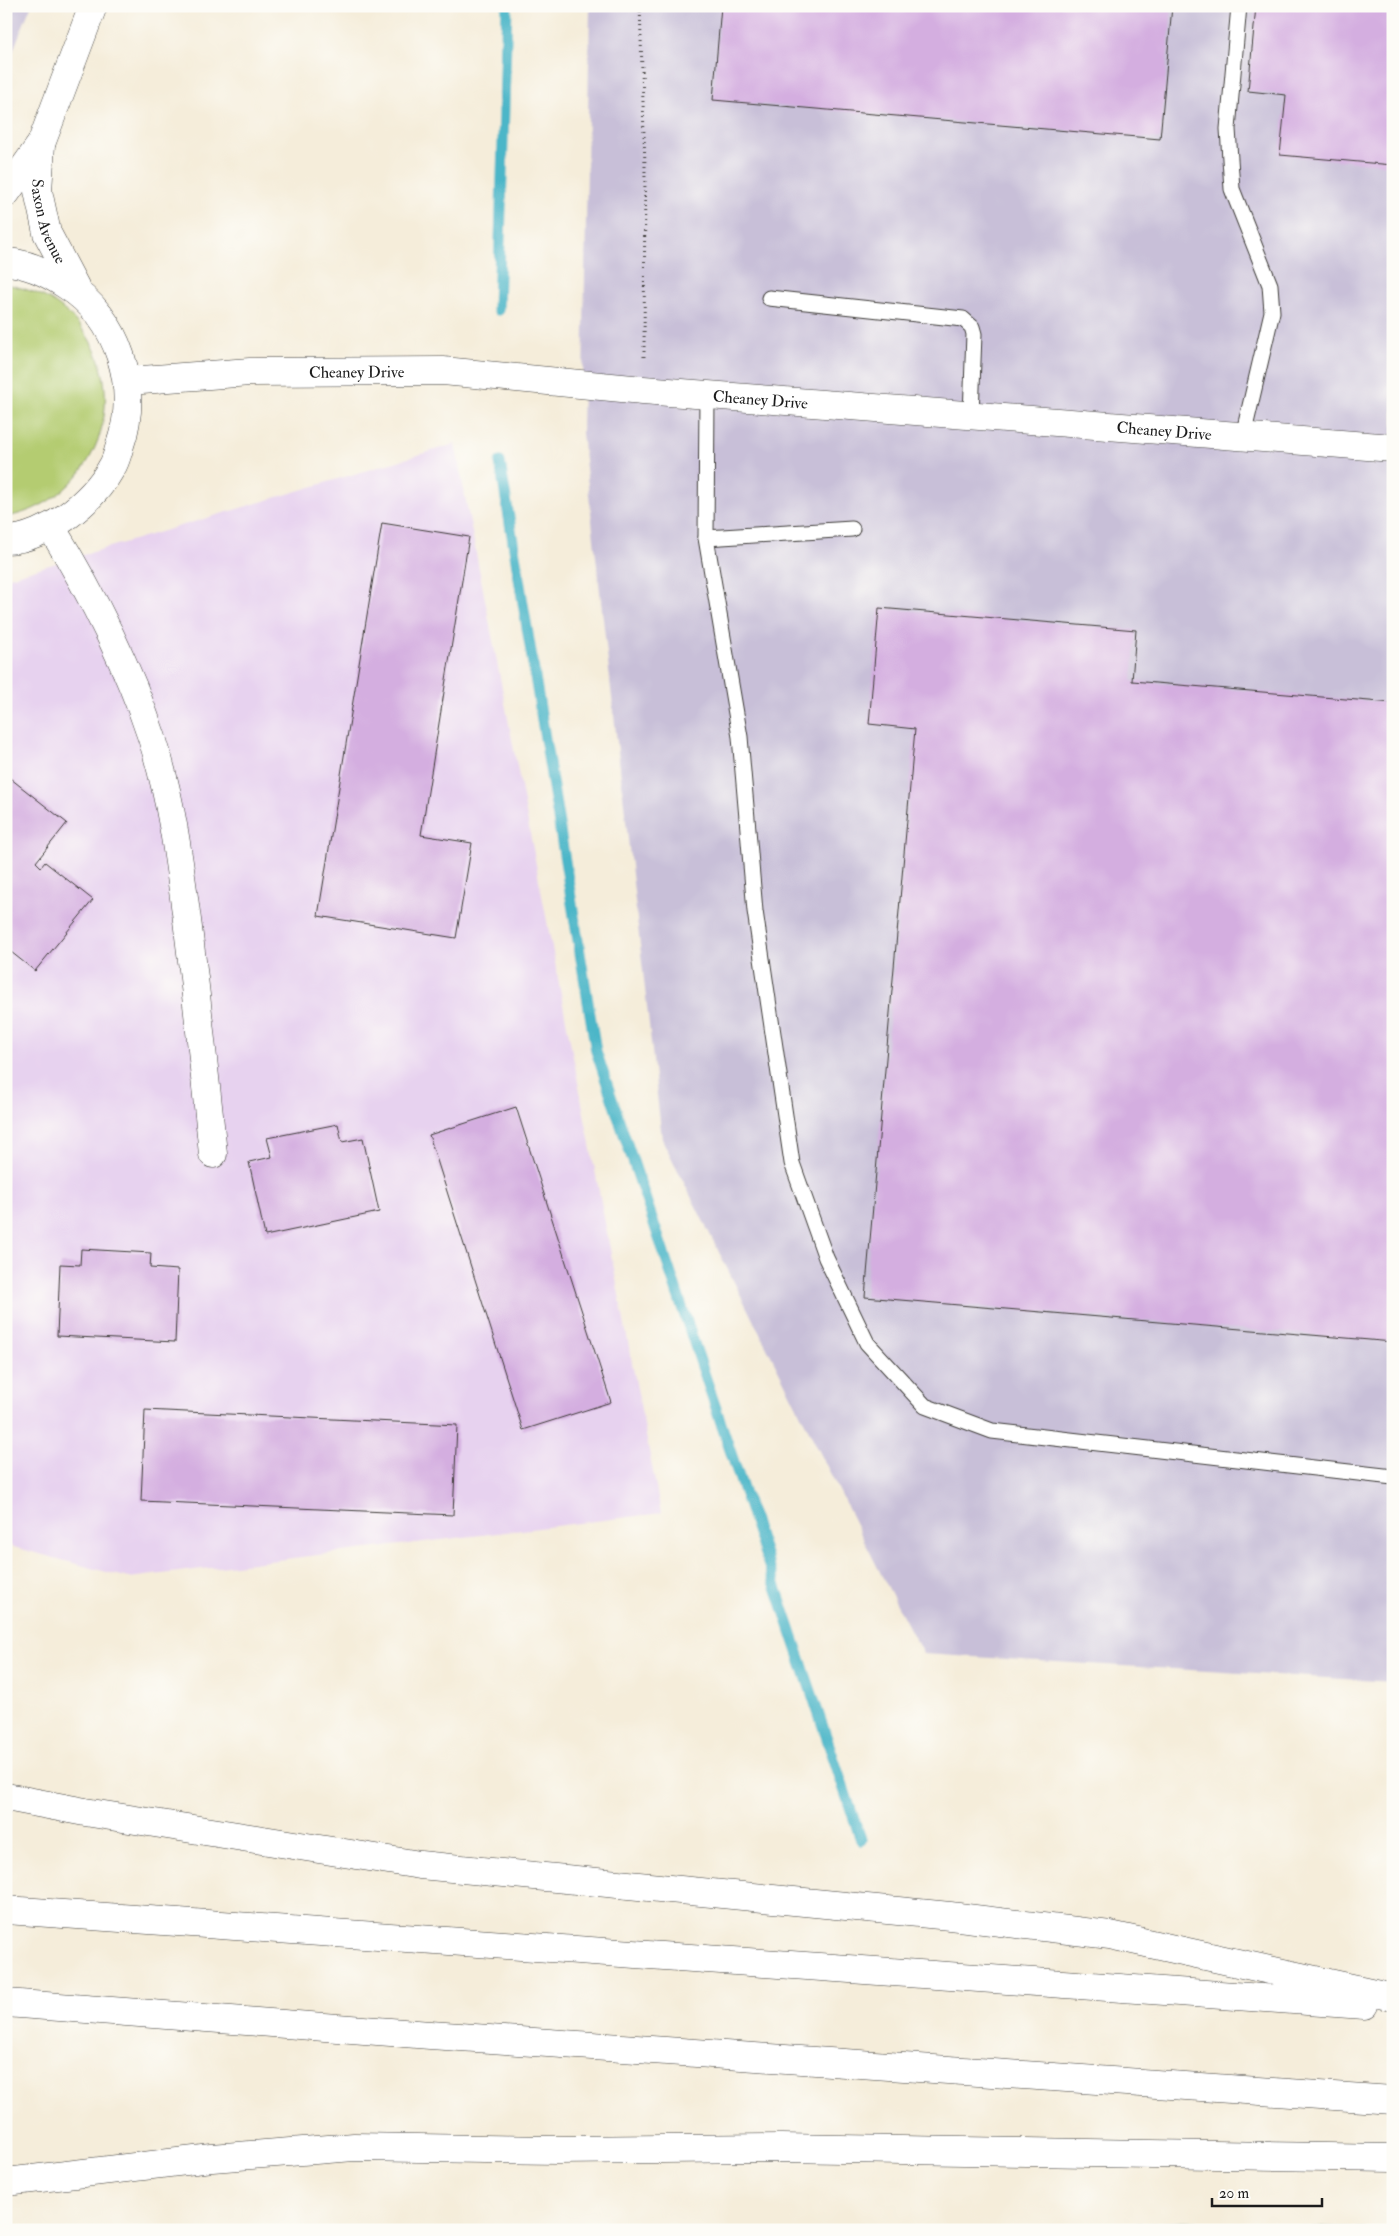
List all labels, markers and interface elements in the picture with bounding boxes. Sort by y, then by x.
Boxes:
street label: Saxon Avenue [27,178,70,268]
street label: Cheaney Drive [309,362,405,383]
street label: Cheaney Drive [712,386,809,414]
street label: Cheaney Drive [1116,418,1213,445]
scale bar [1212,2176,1322,2208]
text: 20 m [1219,2184,1249,2203]

